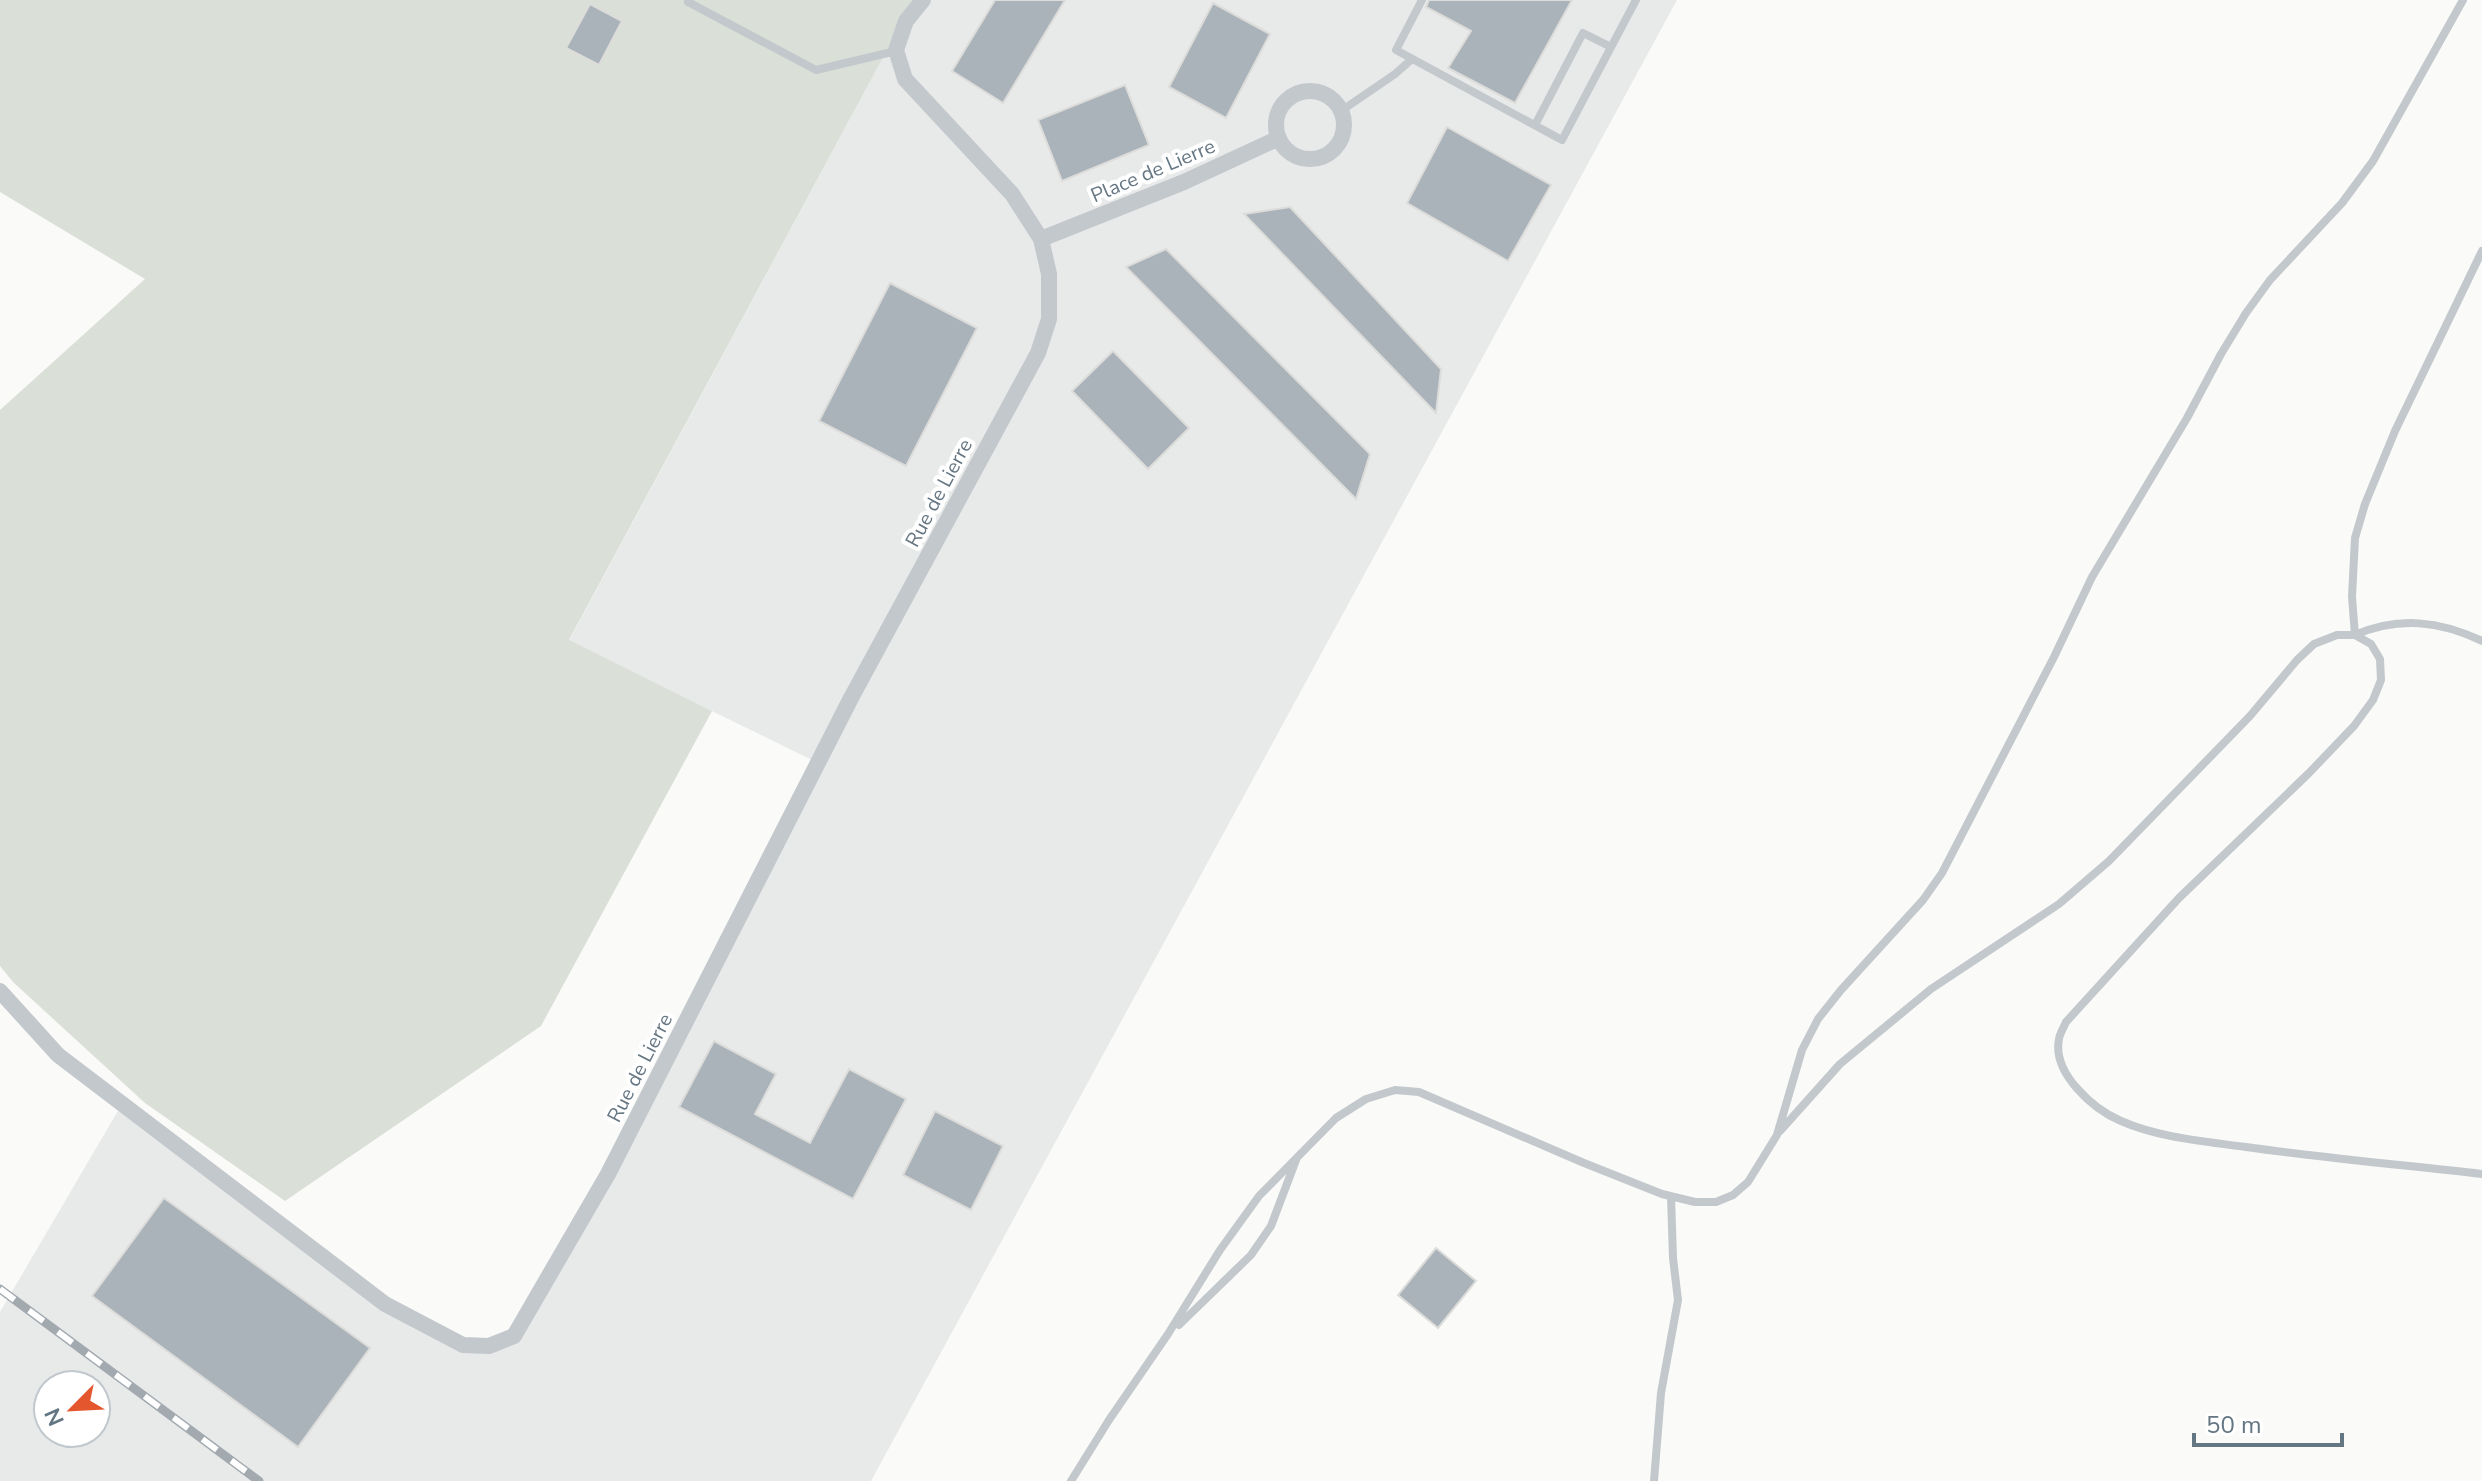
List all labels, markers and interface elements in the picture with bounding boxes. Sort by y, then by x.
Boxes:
street label: Place de Lierre [1087,133,1219,209]
street label: Rue de Lierre [899,434,979,552]
street label: Rue de Lierre [601,1009,679,1127]
north arrow [32,1369,112,1449]
scale bar [2194,1397,2342,1447]
text: N [38,1403,72,1430]
text: 50 m [2206,1409,2262,1441]

